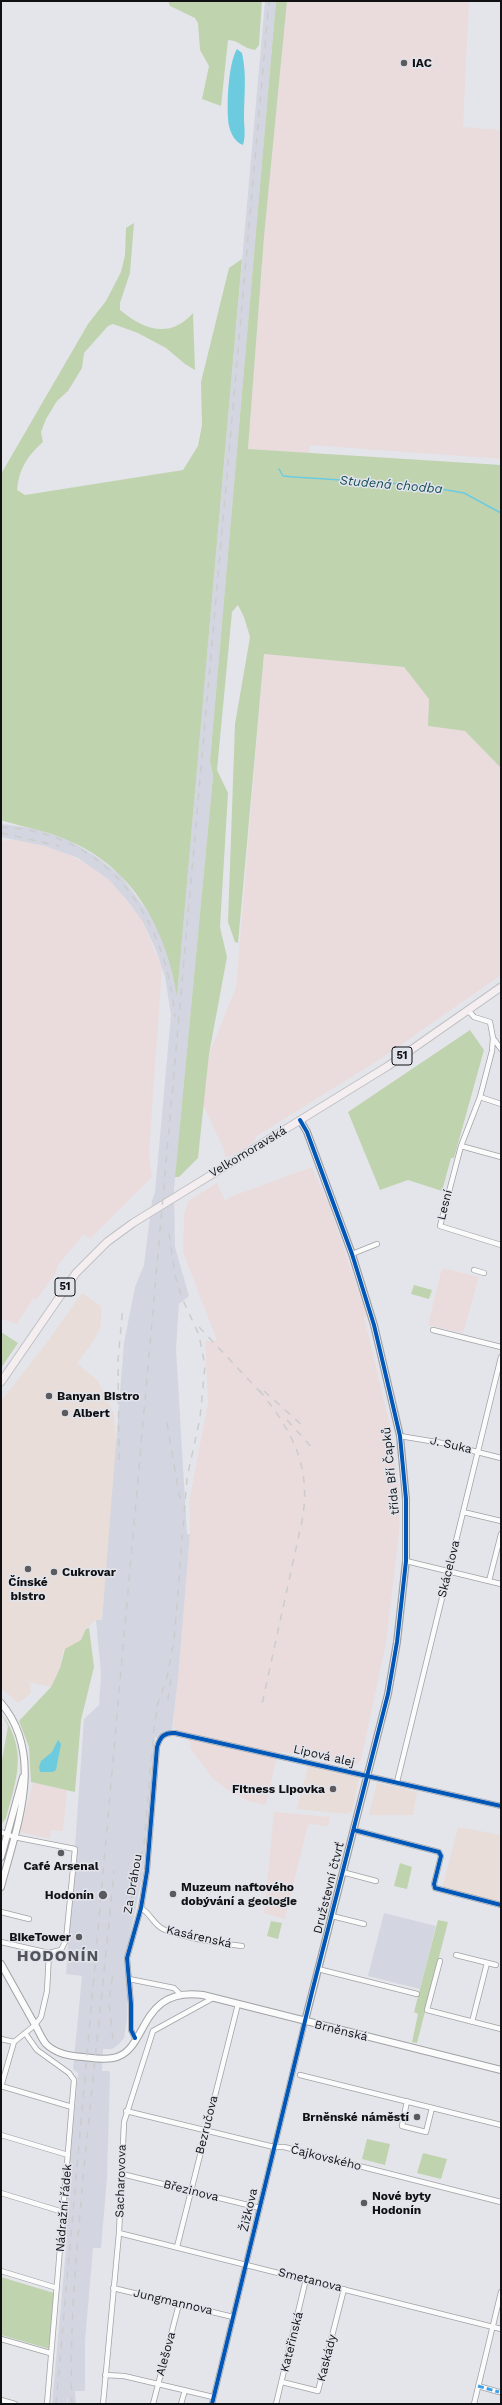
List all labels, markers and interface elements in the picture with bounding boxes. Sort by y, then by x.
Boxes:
place label: IAC [412,56,432,70]
marker: IAC [399,58,409,68]
water label: Studená chodba [339,473,443,497]
road number: 51 [392,1047,412,1065]
street label: Velkomoravská [207,1123,289,1181]
street label: Lesní [434,1188,456,1222]
road number: 51 [55,1278,75,1296]
place label: Banyan Bistro [57,1389,139,1403]
marker: Banyan Bistro [44,1391,54,1401]
place label: Albert [73,1406,110,1420]
marker: Albert [60,1408,70,1418]
street label: třída Bří Čapků [379,1426,403,1516]
street label: J. Suka [429,1433,473,1457]
street label: Skácelova [435,1539,463,1599]
marker: Čínské bistro [23,1564,33,1574]
place label: Cukrovar [62,1565,116,1579]
marker: Cukrovar [49,1567,59,1577]
place label: Čínské bistro [8,1575,48,1603]
street label: Lipová alej [292,1742,356,1770]
place label: Fitness Lipovka [232,1782,325,1796]
marker: Fitness Lipovka [328,1784,338,1794]
street label: Družstevní čtvrť [311,1841,347,1935]
marker: Café Arsenal [56,1848,66,1858]
street label: Za Dráhou [121,1853,145,1915]
place label: Café Arsenal [23,1859,99,1873]
place label: Muzeum naftového dobývání a geologie [181,1880,297,1908]
place label: Hodonín [45,1888,94,1902]
marker: Hodonín [97,1889,109,1901]
marker: Muzeum naftového dobývání a geologie [168,1889,178,1899]
street label: Kasárenská [165,1923,233,1951]
place label: BikeTower [9,1930,71,1944]
marker: BikeTower [74,1932,84,1942]
district label: HODONÍN [17,1946,99,1966]
street label: Brněnská [313,2017,369,2045]
street label: Bezručova [193,2094,221,2156]
place label: Brněnské náměstí [302,2110,409,2124]
marker: Brněnské náměstí [412,2112,422,2122]
street label: Čajkovského [289,2142,363,2174]
street label: Sacharovova [113,2144,129,2218]
street label: Nádražní řádek [53,2163,75,2253]
street label: Březinova [162,2177,220,2205]
street label: Žižkova [237,2187,261,2233]
place label: Nové byty Hodonín [372,2189,431,2217]
marker: Nové byty Hodonín [359,2198,369,2208]
street label: Smetanova [277,2265,343,2295]
street label: Jungmannova [132,2286,214,2318]
street label: Kateřinská [278,2310,306,2374]
street label: Alešova [153,2330,179,2378]
street label: Kaskády [314,2333,340,2383]

